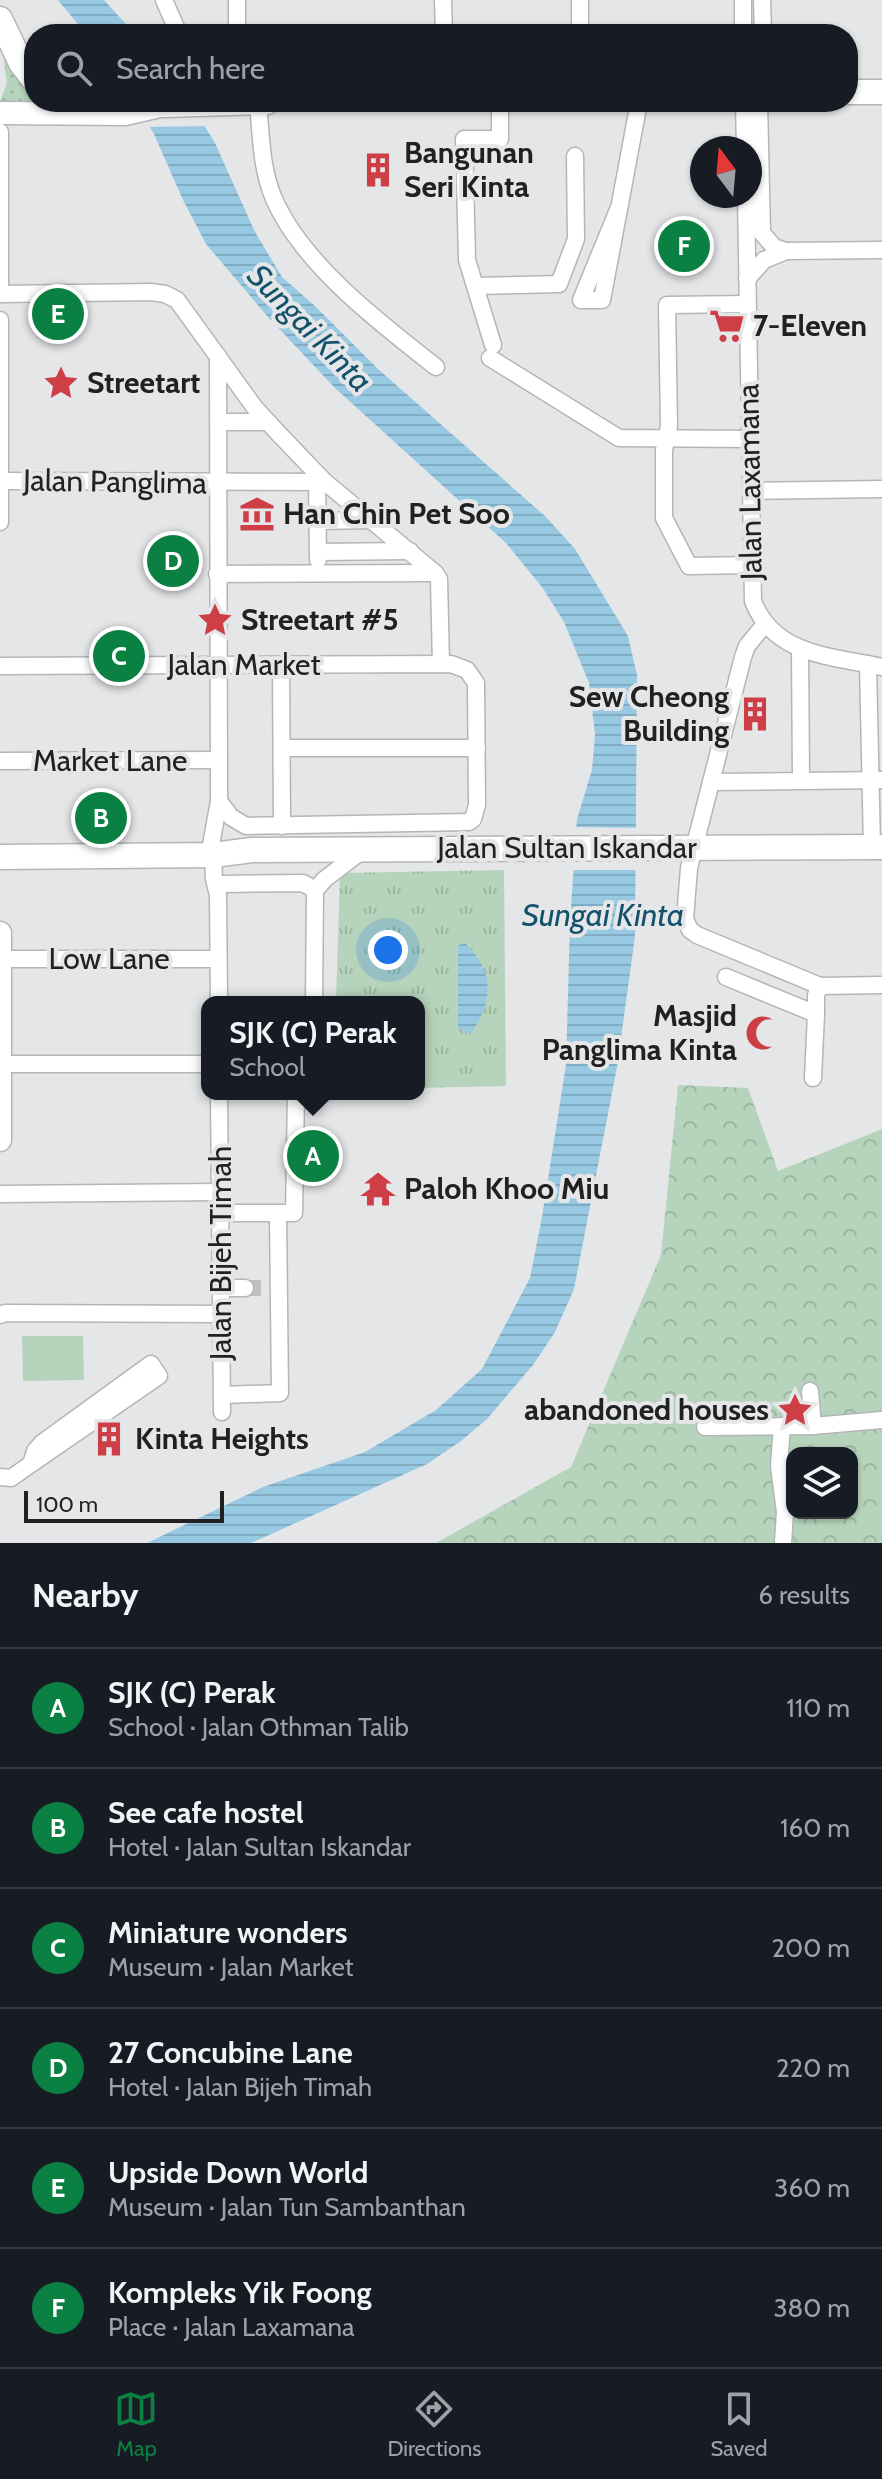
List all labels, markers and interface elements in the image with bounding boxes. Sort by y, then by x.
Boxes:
search box [24,24,858,112]
icon: search [52,46,96,90]
text: Search here [116,50,265,87]
place label: Bangunan Seri Kinta [404,134,534,205]
north arrow [690,136,762,208]
building icon: Bangunan Seri Kinta [359,151,397,189]
pin: F [658,216,710,276]
water label: Sungai Kinta [240,256,381,400]
pin: E [32,284,84,344]
supermarket icon: 7-Eleven [708,307,746,345]
place label: 7-Eleven [753,307,867,344]
place icon: Streetart [42,364,80,402]
place label: Streetart [87,364,200,401]
street label: Jalan Laxamana [729,383,770,582]
street label: Jalan Panglima [22,461,208,502]
museum icon: Han Chin Pet Soo [238,495,276,533]
place label: Han Chin Pet Soo [283,495,510,532]
pin: D [147,531,199,591]
place icon: Streetart #5 [196,601,234,639]
place label: Streetart #5 [241,601,399,638]
pin: C [93,626,145,686]
street label: Jalan Market [166,646,321,683]
place label: Sew Cheong Building [569,678,729,749]
building icon: Sew Cheong Building [736,695,774,733]
street label: Market Lane [33,742,187,779]
pin: B [75,788,127,848]
street label: Jalan Sultan Iskandar [436,829,697,866]
water label: Sungai Kinta [522,895,684,934]
your location [368,930,408,970]
street label: Low Lane [48,940,170,977]
popup [201,996,425,1100]
place label: Masjid Panglima Kinta [542,997,737,1068]
text: SJK (C) Perak [229,1014,397,1051]
mosque icon: Masjid Panglima Kinta [744,1014,782,1052]
text: School [229,1051,305,1083]
pin: A [287,1126,339,1186]
street label: Jalan Bijeh Timah [202,1146,239,1361]
temple icon: Paloh Khoo Miu [359,1170,397,1208]
place label: Paloh Khoo Miu [404,1170,609,1207]
place label: abandoned houses [524,1391,769,1428]
place icon: abandoned houses [776,1391,814,1429]
building icon: Kinta Heights [90,1420,128,1458]
place label: Kinta Heights [135,1420,309,1457]
map controls [786,1447,858,1519]
button: layers [786,1447,858,1519]
scale bar [24,1487,224,1523]
text: 100 m [36,1491,98,1518]
text: Nearby [32,1574,139,1616]
text: 6 results [758,1579,850,1611]
text: SJK (C) Perak [108,1674,276,1711]
text: A [50,1692,66,1724]
text: 110 m [786,1692,850,1724]
text: School · Jalan Othman Talib [108,1711,409,1743]
text: See cafe hostel [108,1794,304,1831]
text: B [50,1812,66,1844]
text: 160 m [780,1812,850,1844]
text: Hotel · Jalan Sultan Iskandar [108,1831,411,1863]
text: Miniature wonders [108,1914,348,1951]
text: C [50,1932,66,1964]
text: 200 m [771,1932,850,1964]
text: Museum · Jalan Market [108,1951,353,1983]
text: 27 Concubine Lane [108,2034,353,2071]
text: D [49,2052,67,2084]
text: 220 m [776,2052,850,2084]
text: Hotel · Jalan Bijeh Timah [108,2071,372,2103]
text: Upside Down World [108,2154,368,2191]
text: E [51,2172,65,2204]
text: 360 m [774,2172,850,2204]
text: Museum · Jalan Tun Sambanthan [108,2191,466,2223]
text: Kompleks Yik Foong [108,2274,372,2311]
text: F [51,2292,65,2324]
text: 380 m [773,2292,850,2324]
text: Place · Jalan Laxamana [108,2311,355,2343]
tab: Map [114,2387,158,2462]
tab: Directions [387,2387,481,2462]
tab: Saved [710,2387,768,2462]

